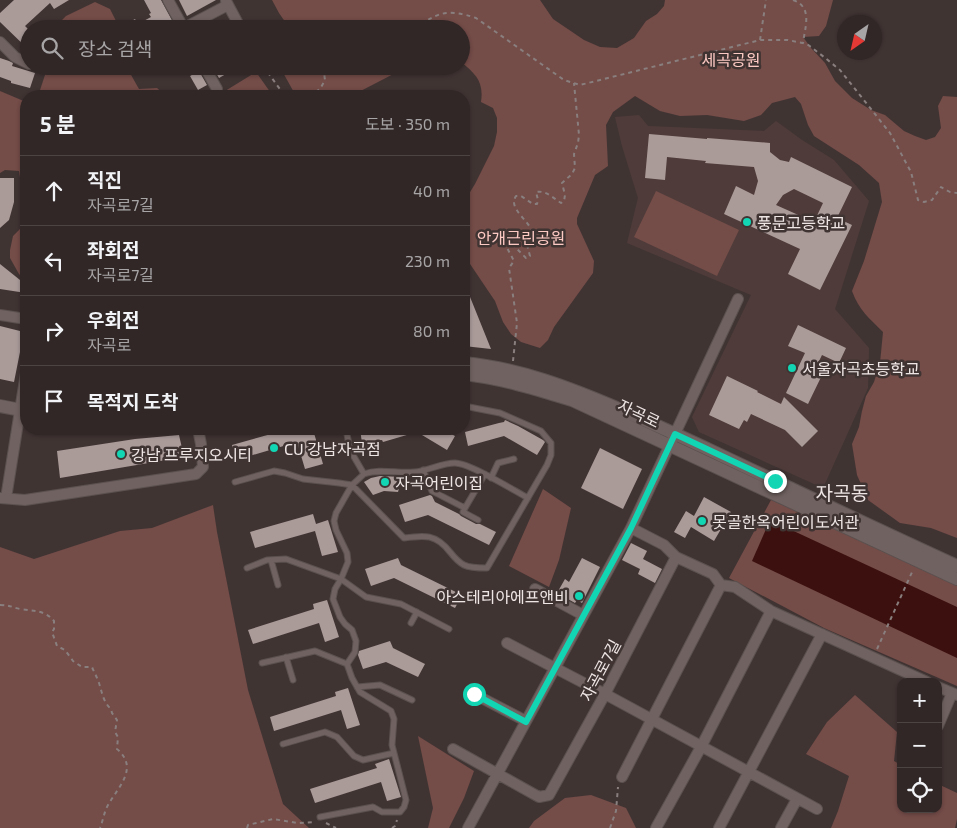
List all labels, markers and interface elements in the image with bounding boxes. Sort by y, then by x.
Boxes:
north arrow [837,15,882,60]
search box [20,20,470,75]
icon: search [38,34,66,62]
text: 장소 검색 [78,37,152,60]
park label: 세곡공원 [702,50,760,69]
text: 5 분 [40,111,75,136]
text: 도보 · 350 m [365,114,450,133]
text: 직진 [87,168,122,191]
icon: ahead [40,177,68,205]
text: 40 m [413,181,450,200]
text: 자곡로7길 [87,195,154,214]
place label: 풍문고등학교 [757,213,845,232]
marker: 풍문고등학교 [741,216,753,228]
park label: 안개근린공원 [477,228,565,247]
text: 좌회전 [87,238,139,261]
icon: left [40,247,68,275]
text: 230 m [405,251,450,270]
text: 자곡로7길 [87,265,154,284]
text: 우회전 [87,308,139,331]
icon: right [40,317,68,345]
text: 80 m [413,321,450,340]
text: 자곡로 [87,335,131,354]
place label: 서울자곡초등학교 [802,359,920,378]
marker: 서울자곡초등학교 [786,362,798,374]
icon: arrive [40,387,68,415]
text: 목적지 도착 [87,390,179,413]
street label: 자곡로 [615,395,663,431]
place label: CU 강남자곡점 [284,439,381,458]
marker: CU 강남자곡점 [268,442,280,454]
place label: 강남 프루지오시티 [131,445,252,464]
marker: 강남 프루지오시티 [115,448,127,460]
route end [764,470,787,493]
place label: 자곡어린이집 [395,473,483,492]
marker: 자곡어린이집 [379,476,391,488]
district label: 자곡동 [816,481,868,504]
place label: 못골한옥어린이도서관 [712,512,859,531]
marker: 못골한옥어린이도서관 [696,515,708,527]
place label: 아스테리아에프앤비 [437,587,569,606]
marker: 아스테리아에프앤비 [573,590,585,602]
street label: 자곡로7길 [576,636,624,704]
map controls [897,678,942,813]
button: + [897,678,942,723]
route start [463,683,486,706]
button: − [897,723,942,768]
button: locate [897,768,942,813]

